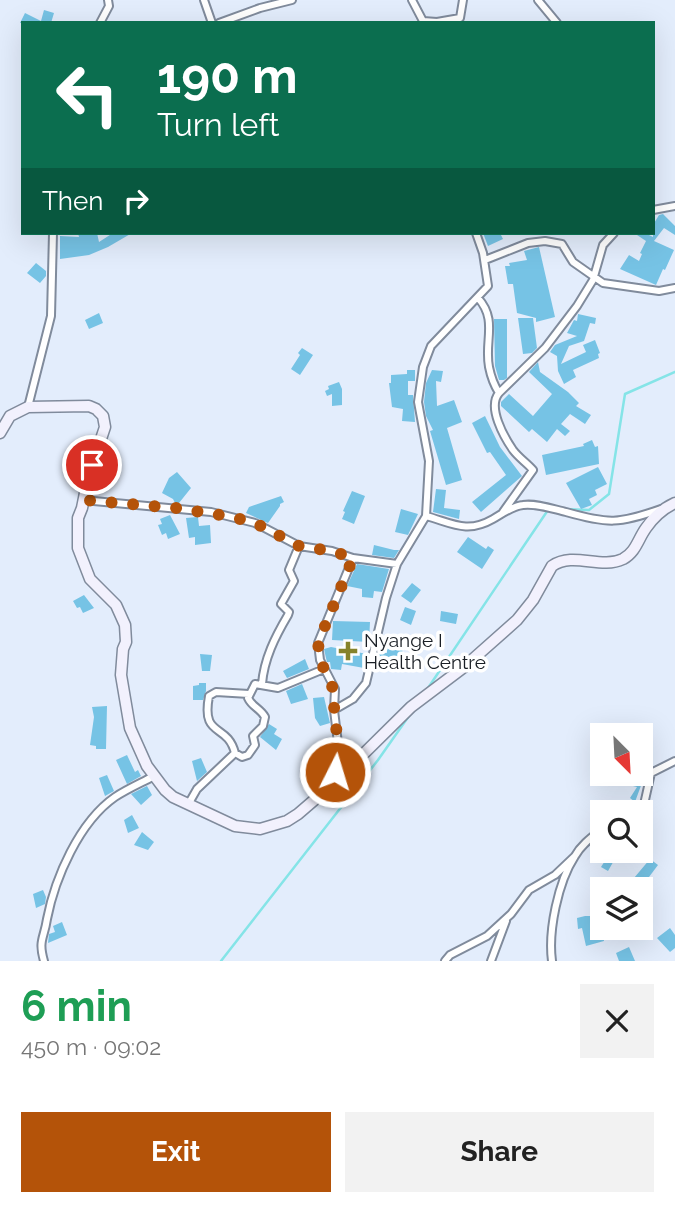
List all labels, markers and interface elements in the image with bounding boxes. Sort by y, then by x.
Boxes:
text: 190 m [157,47,298,104]
icon: left [42,49,133,140]
text: Turn left [157,106,279,143]
icon: right [117,182,155,220]
text: Then [42,186,103,216]
pin [62,435,122,495]
icon: arrive [73,446,111,484]
place label: Nyange I Health Centre [364,629,486,673]
marker: Nyange I Health Centre [338,641,358,661]
north arrow [590,723,653,786]
map controls [590,723,653,940]
position arrow [298,735,372,809]
button: search [590,800,653,863]
button: layers [590,877,653,940]
text: 6 min [21,982,132,1031]
button: close [580,984,654,1058]
text: 450 m · 09:02 [21,1033,161,1060]
button: Exit [21,1112,331,1192]
button: Share [345,1112,654,1192]

